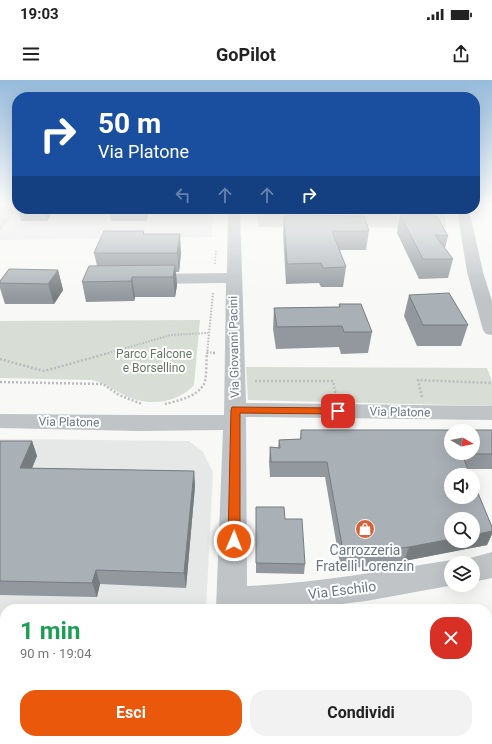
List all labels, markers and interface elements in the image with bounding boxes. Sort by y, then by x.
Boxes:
text: 19:03 [20,5,59,23]
icon: menu [20,43,42,65]
icon: share [450,43,472,65]
text: GoPilot [216,44,276,65]
text: 50 m [98,107,161,140]
icon: right [32,108,84,160]
text: Via Platone [98,141,189,162]
icon: left [172,184,194,206]
icon: ahead [214,184,236,206]
icon: ahead [256,184,278,206]
icon: right [298,184,320,206]
street label: Via Giovanni Pacini [226,296,242,398]
park label: Parco Falcone e Borsellino [116,347,192,375]
pin [321,394,355,428]
icon: arrive [327,400,349,422]
street label: Via Platone [370,404,430,420]
street label: Via Platone [39,414,99,430]
north arrow [444,424,480,460]
map controls [444,424,480,592]
button: sound [444,468,480,504]
button: search [444,512,480,548]
shop icon: Carrozzeria Fratelli Lorenzin [354,518,376,540]
position arrow [213,520,255,562]
place label: Carrozzeria Fratelli Lorenzin [316,542,414,574]
button: layers [444,556,480,592]
street label: Via Eschilo [307,578,377,602]
text: 1 min [20,617,80,645]
button: close [430,617,472,659]
text: 90 m · 19:04 [20,646,91,661]
button: Esci [20,690,242,736]
button: Condividi [250,690,472,736]

